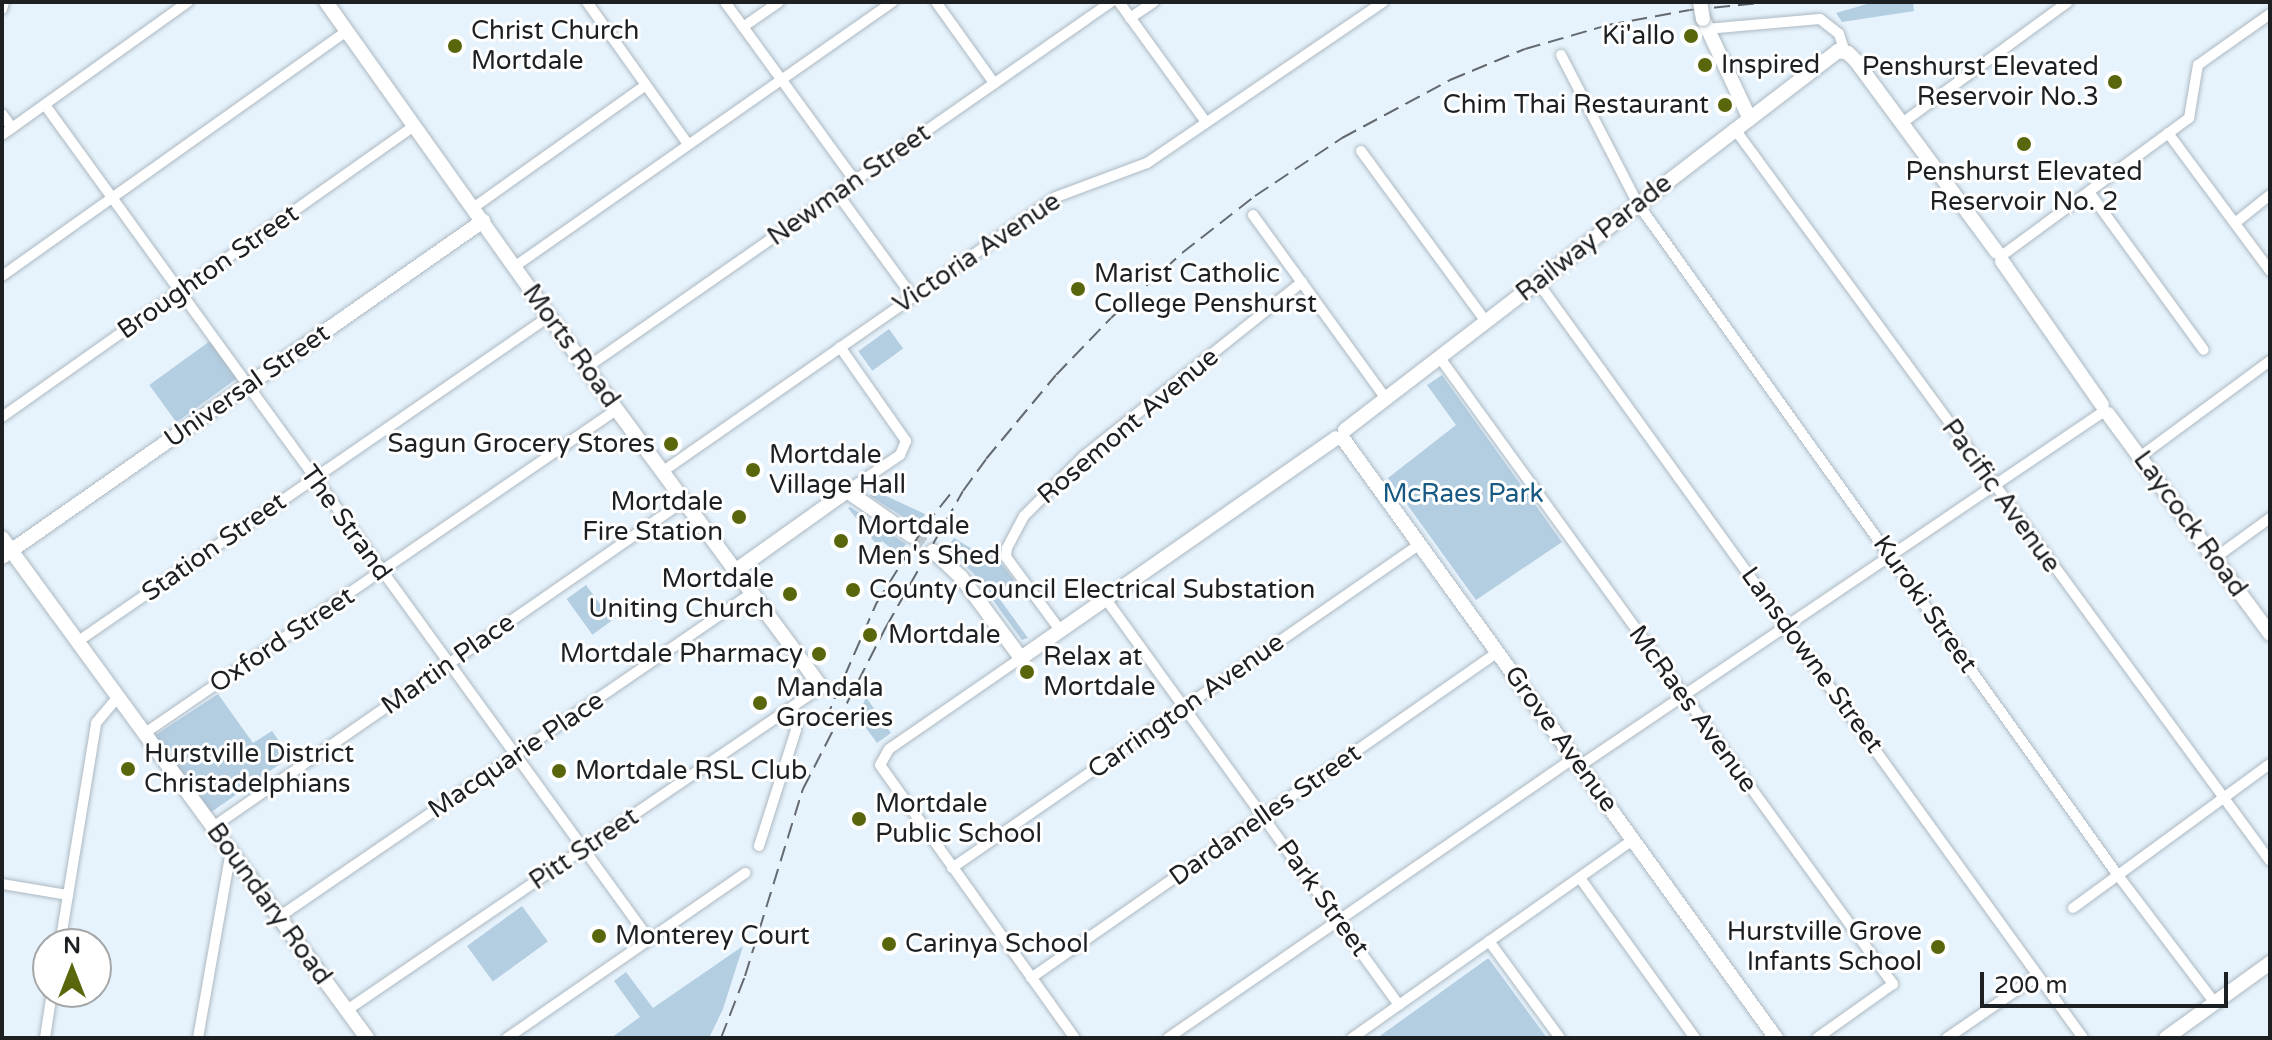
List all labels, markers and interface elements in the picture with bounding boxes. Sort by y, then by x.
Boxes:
place label: Christ Church Mortdale [471,15,639,76]
place label: Ki'allo [1602,20,1675,52]
marker: Ki'allo [1682,27,1700,45]
marker: Christ Church Mortdale [446,37,464,55]
place label: Inspired [1721,49,1820,81]
place label: Penshurst Elevated Reservoir No.3 [1862,51,2099,112]
marker: Inspired [1696,56,1714,74]
marker: Penshurst Elevated Reservoir No.3 [2106,73,2124,91]
place label: Chim Thai Restaurant [1443,89,1709,121]
marker: Chim Thai Restaurant [1716,96,1734,114]
street label: Newman Street [762,117,936,253]
marker: Penshurst Elevated Reservoir No. 2 [2015,135,2033,153]
place label: Penshurst Elevated Reservoir No. 2 [1905,156,2143,218]
street label: Railway Parade [1510,168,1678,308]
street label: Victoria Avenue [888,186,1066,320]
street label: Broughton Street [112,198,304,346]
place label: Marist Catholic College Penshurst [1094,258,1317,320]
street label: Morts Road [516,278,626,414]
marker: Marist Catholic College Penshurst [1069,280,1087,298]
street label: Universal Street [158,317,336,455]
street label: Rosemont Avenue [1031,341,1225,511]
street label: Pacific Avenue [1935,413,2067,579]
place label: Sagun Grocery Stores [388,428,655,460]
marker: Sagun Grocery Stores [662,435,680,453]
place label: Mortdale Village Hall [769,439,906,500]
street label: Laycock Road [2127,445,2253,603]
street label: The Strand [294,459,398,587]
marker: Mortdale Village Hall [744,461,762,479]
park label: McRaes Park [1382,478,1544,510]
street label: Station Street [136,486,292,608]
place label: Mortdale Fire Station [582,486,723,548]
marker: Mortdale Fire Station [730,508,748,526]
place label: Mortdale Men's Shed [857,510,1000,572]
street label: Kuroki Street [1866,529,1984,679]
marker: Mortdale Men's Shed [832,532,850,550]
street label: Lansdowne Street [1734,561,1890,759]
place label: Mortdale Uniting Church [588,563,774,624]
place label: County Council Electrical Substation [869,574,1315,606]
street label: Oxford Street [204,580,360,700]
marker: County Council Electrical Substation [844,581,862,599]
marker: Mortdale Uniting Church [781,585,799,603]
street label: Martin Place [375,607,521,721]
place label: Mortdale [888,619,1000,651]
street label: McRaes Avenue [1622,619,1764,799]
marker: Mortdale [859,624,881,646]
street label: Carrington Avenue [1082,627,1290,785]
place label: Mortdale Pharmacy [560,638,803,670]
place label: Relax at Mortdale [1043,641,1155,702]
marker: Mortdale Pharmacy [810,645,828,663]
street label: Grove Avenue [1498,660,1624,818]
marker: Relax at Mortdale [1018,663,1036,681]
place label: Mandala Groceries [776,672,893,734]
street label: Macquarie Place [422,685,610,825]
marker: Mandala Groceries [751,694,769,712]
street label: Dardanelles Street [1163,737,1367,893]
place label: Hurstville District Christadelphians [144,738,354,800]
place label: Mortdale RSL Club [575,755,807,787]
marker: Hurstville District Christadelphians [119,760,137,778]
marker: Mortdale RSL Club [550,762,568,780]
place label: Mortdale Public School [875,788,1042,850]
street label: Pitt Street [524,801,644,897]
marker: Mortdale Public School [850,810,868,828]
street label: Boundary Road [200,817,338,991]
street label: Park Street [1270,834,1376,962]
place label: Hurstville Grove Infants School [1727,916,1922,978]
place label: Monterey Court [615,920,810,952]
marker: Monterey Court [590,927,608,945]
north arrow [32,928,112,1008]
place label: Carinya School [905,928,1089,960]
text: N [63,933,81,959]
marker: Carinya School [880,935,898,953]
marker: Hurstville Grove Infants School [1929,938,1947,956]
scale bar [1984,956,2232,1006]
text: 200 m [1994,971,2068,1000]

